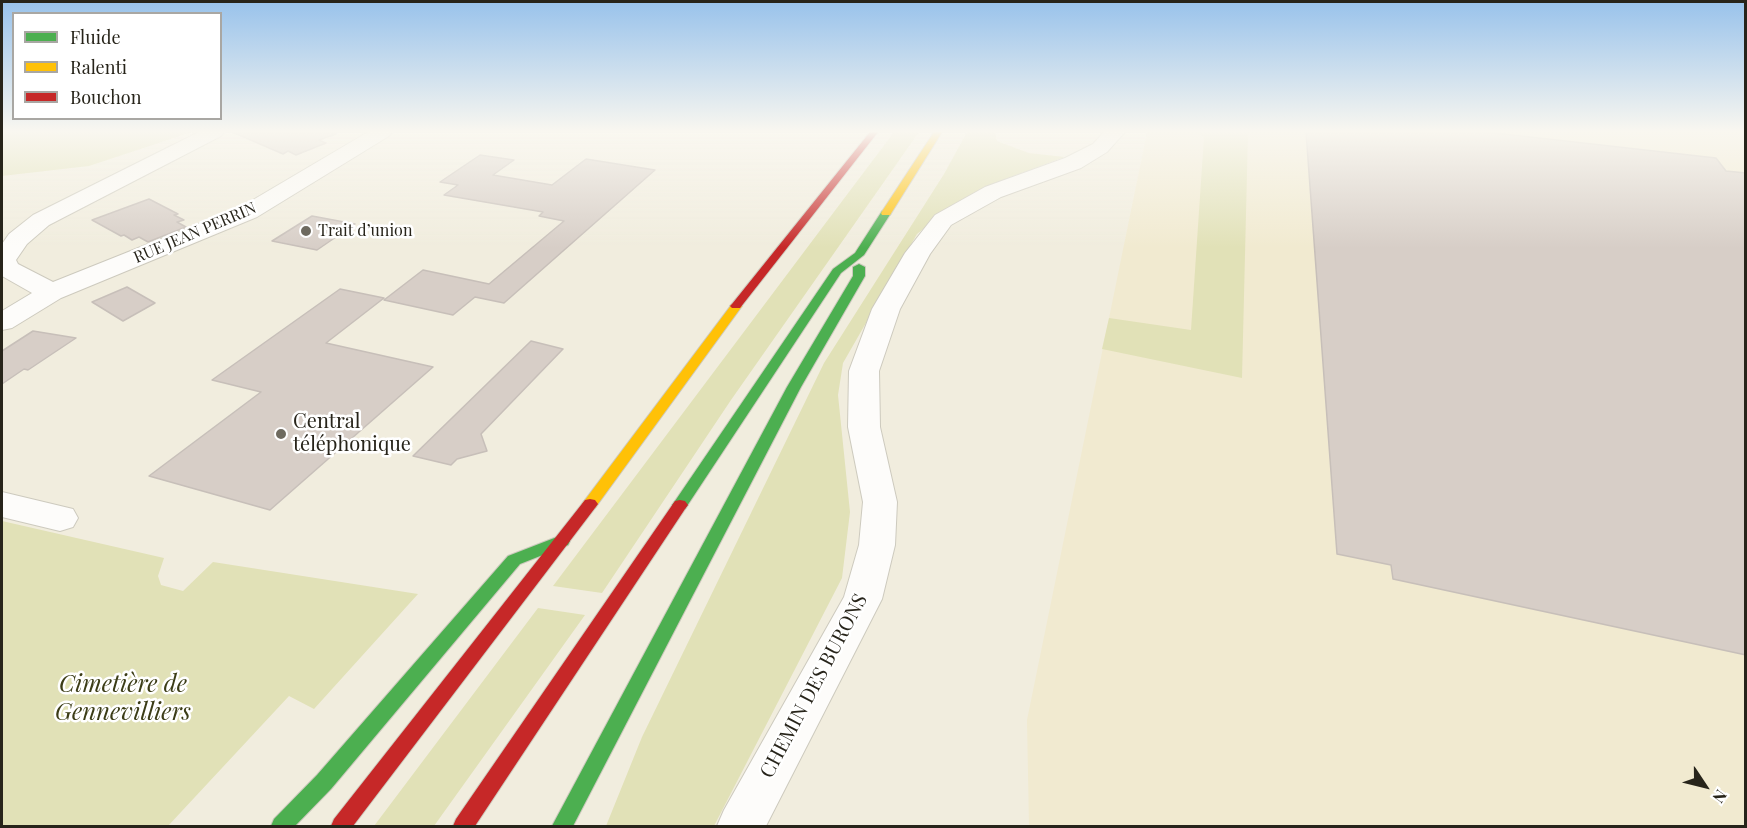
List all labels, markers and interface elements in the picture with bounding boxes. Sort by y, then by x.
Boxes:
legend [12,12,222,120]
text: Fluide [70,25,121,49]
text: Ralenti [70,55,127,79]
text: Bouchon [70,85,141,109]
street label: RUE JEAN PERRIN [131,198,259,268]
place label: Trait d’union [318,221,412,241]
marker: Trait d’union [299,224,313,238]
place label: Central téléphonique [293,410,411,457]
marker: Central téléphonique [274,427,288,441]
street label: CHEMIN DES BURONS [755,590,873,782]
park label: Cimetière de Gennevilliers [55,671,191,727]
north arrow [1675,756,1735,816]
text: N [1708,786,1732,807]

